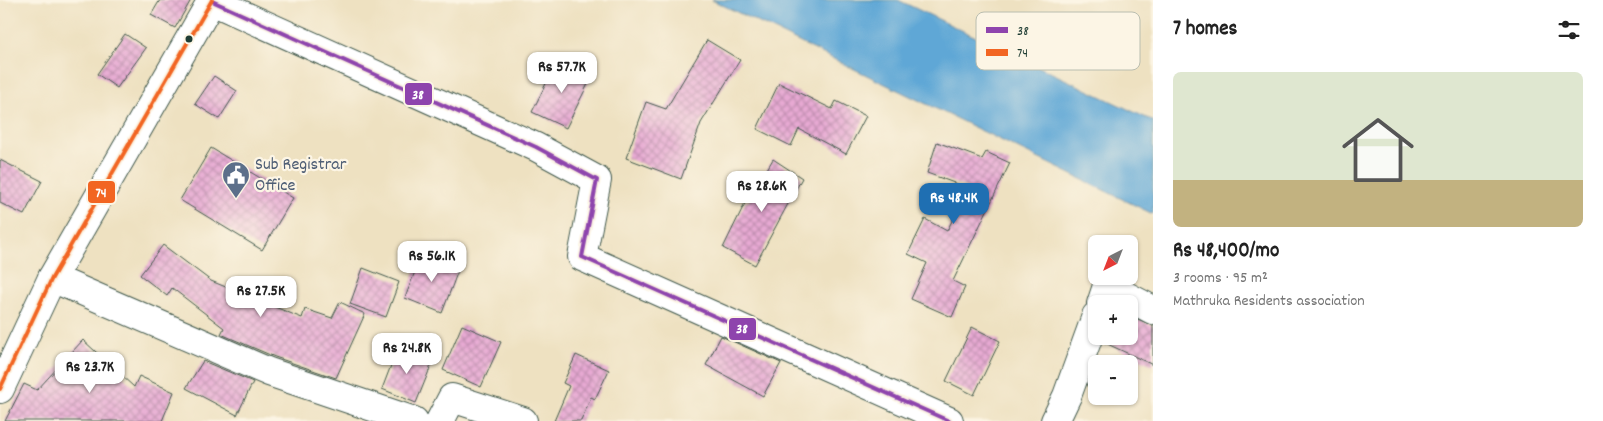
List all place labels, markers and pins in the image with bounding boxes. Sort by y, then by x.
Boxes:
unlabelled marker [184,34,194,44]
pin: Rs 57.7K [510,52,614,94]
place label: Sub Registrar Office [255,153,347,199]
public building icon: Sub Registrar Office [221,160,251,199]
pin: Rs 28.6K [710,170,814,213]
pin: Rs 48.4K [902,182,1006,225]
pin: Rs 56.1K [380,240,484,283]
pin: Rs 27.5K [209,276,313,318]
pin: Rs 24.8K [355,332,459,375]
pin: Rs 23.7K [38,352,142,394]

